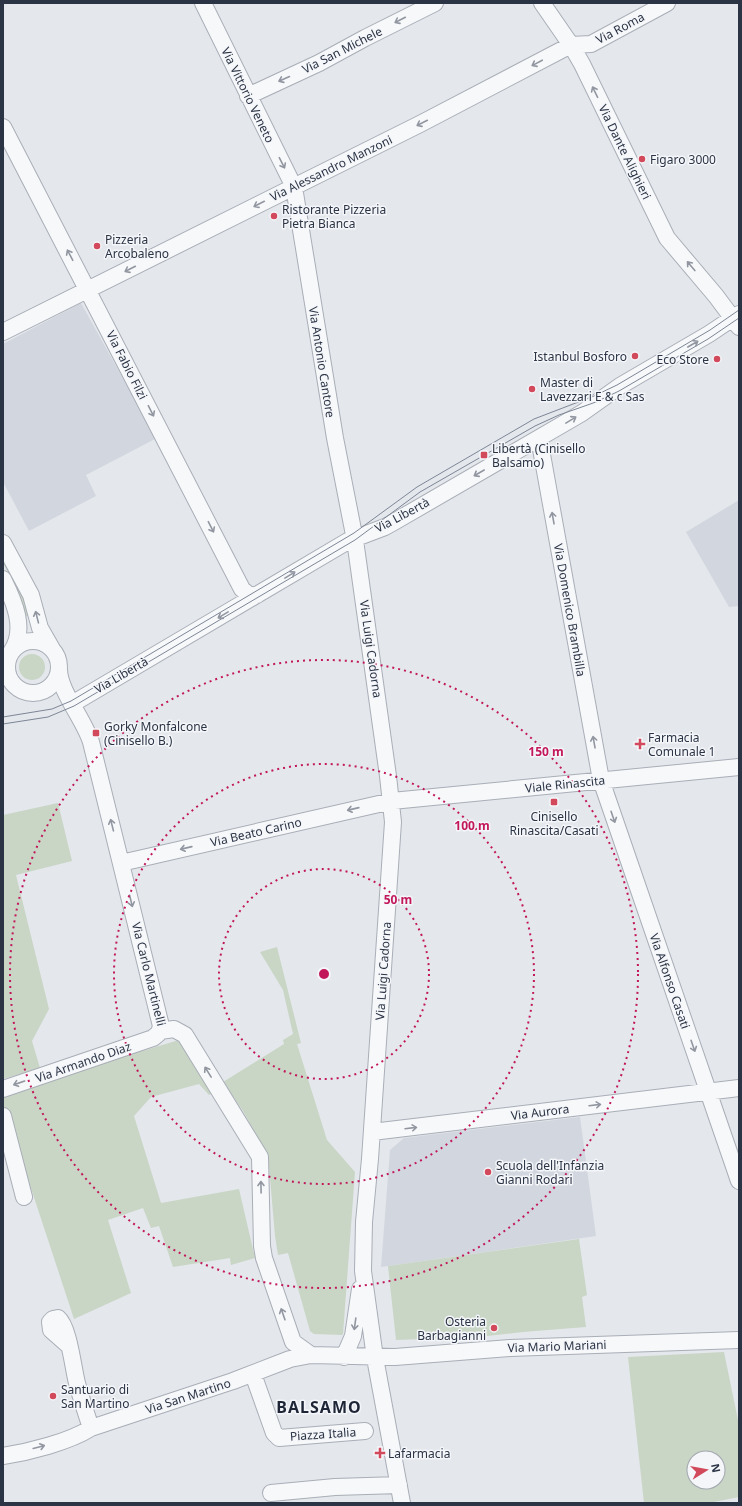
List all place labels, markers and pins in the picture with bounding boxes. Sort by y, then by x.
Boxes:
place label: Figaro 3000 [650,151,716,168]
marker: Figaro 3000 [637,154,647,164]
place label: Ristorante Pizzeria Pietra Bianca [282,201,386,232]
marker: Ristorante Pizzeria Pietra Bianca [269,211,279,221]
place label: Pizzeria Arcobaleno [105,231,169,262]
marker: Pizzeria Arcobaleno [92,241,102,251]
place label: Istanbul Bosforo [534,348,627,365]
marker: Istanbul Bosforo [630,351,640,361]
place label: Eco Store [657,351,709,368]
marker: Eco Store [712,354,722,364]
place label: Master di Lavezzari E & c Sas [540,374,645,405]
marker: Master di Lavezzari E & c Sas [527,384,537,394]
place label: Libertà (Cinisello Balsamo) [492,440,585,471]
marker: Libertà (Cinisello Balsamo) [479,450,489,460]
place label: Gorky Monfalcone (Cinisello B.) [104,718,208,749]
marker: Gorky Monfalcone (Cinisello B.) [91,728,101,738]
place label: Farmacia Comunale 1 [648,729,715,760]
marker: Farmacia Comunale 1 [635,739,645,749]
marker: Cinisello Rinascita/Casati [549,797,559,807]
place label: Cinisello Rinascita/Casati [509,808,599,839]
centre of rings [317,967,331,981]
place label: Scuola dell'Infanzia Gianni Rodari [496,1157,604,1188]
marker: Scuola dell'Infanzia Gianni Rodari [483,1167,493,1177]
place label: Osteria Barbagianni [417,1313,486,1344]
marker: Osteria Barbagianni [489,1323,499,1333]
place label: Santuario di San Martino [61,1381,130,1412]
marker: Santuario di San Martino [48,1391,58,1401]
place label: Lafarmacia [388,1445,450,1462]
marker: Lafarmacia [375,1448,385,1458]

